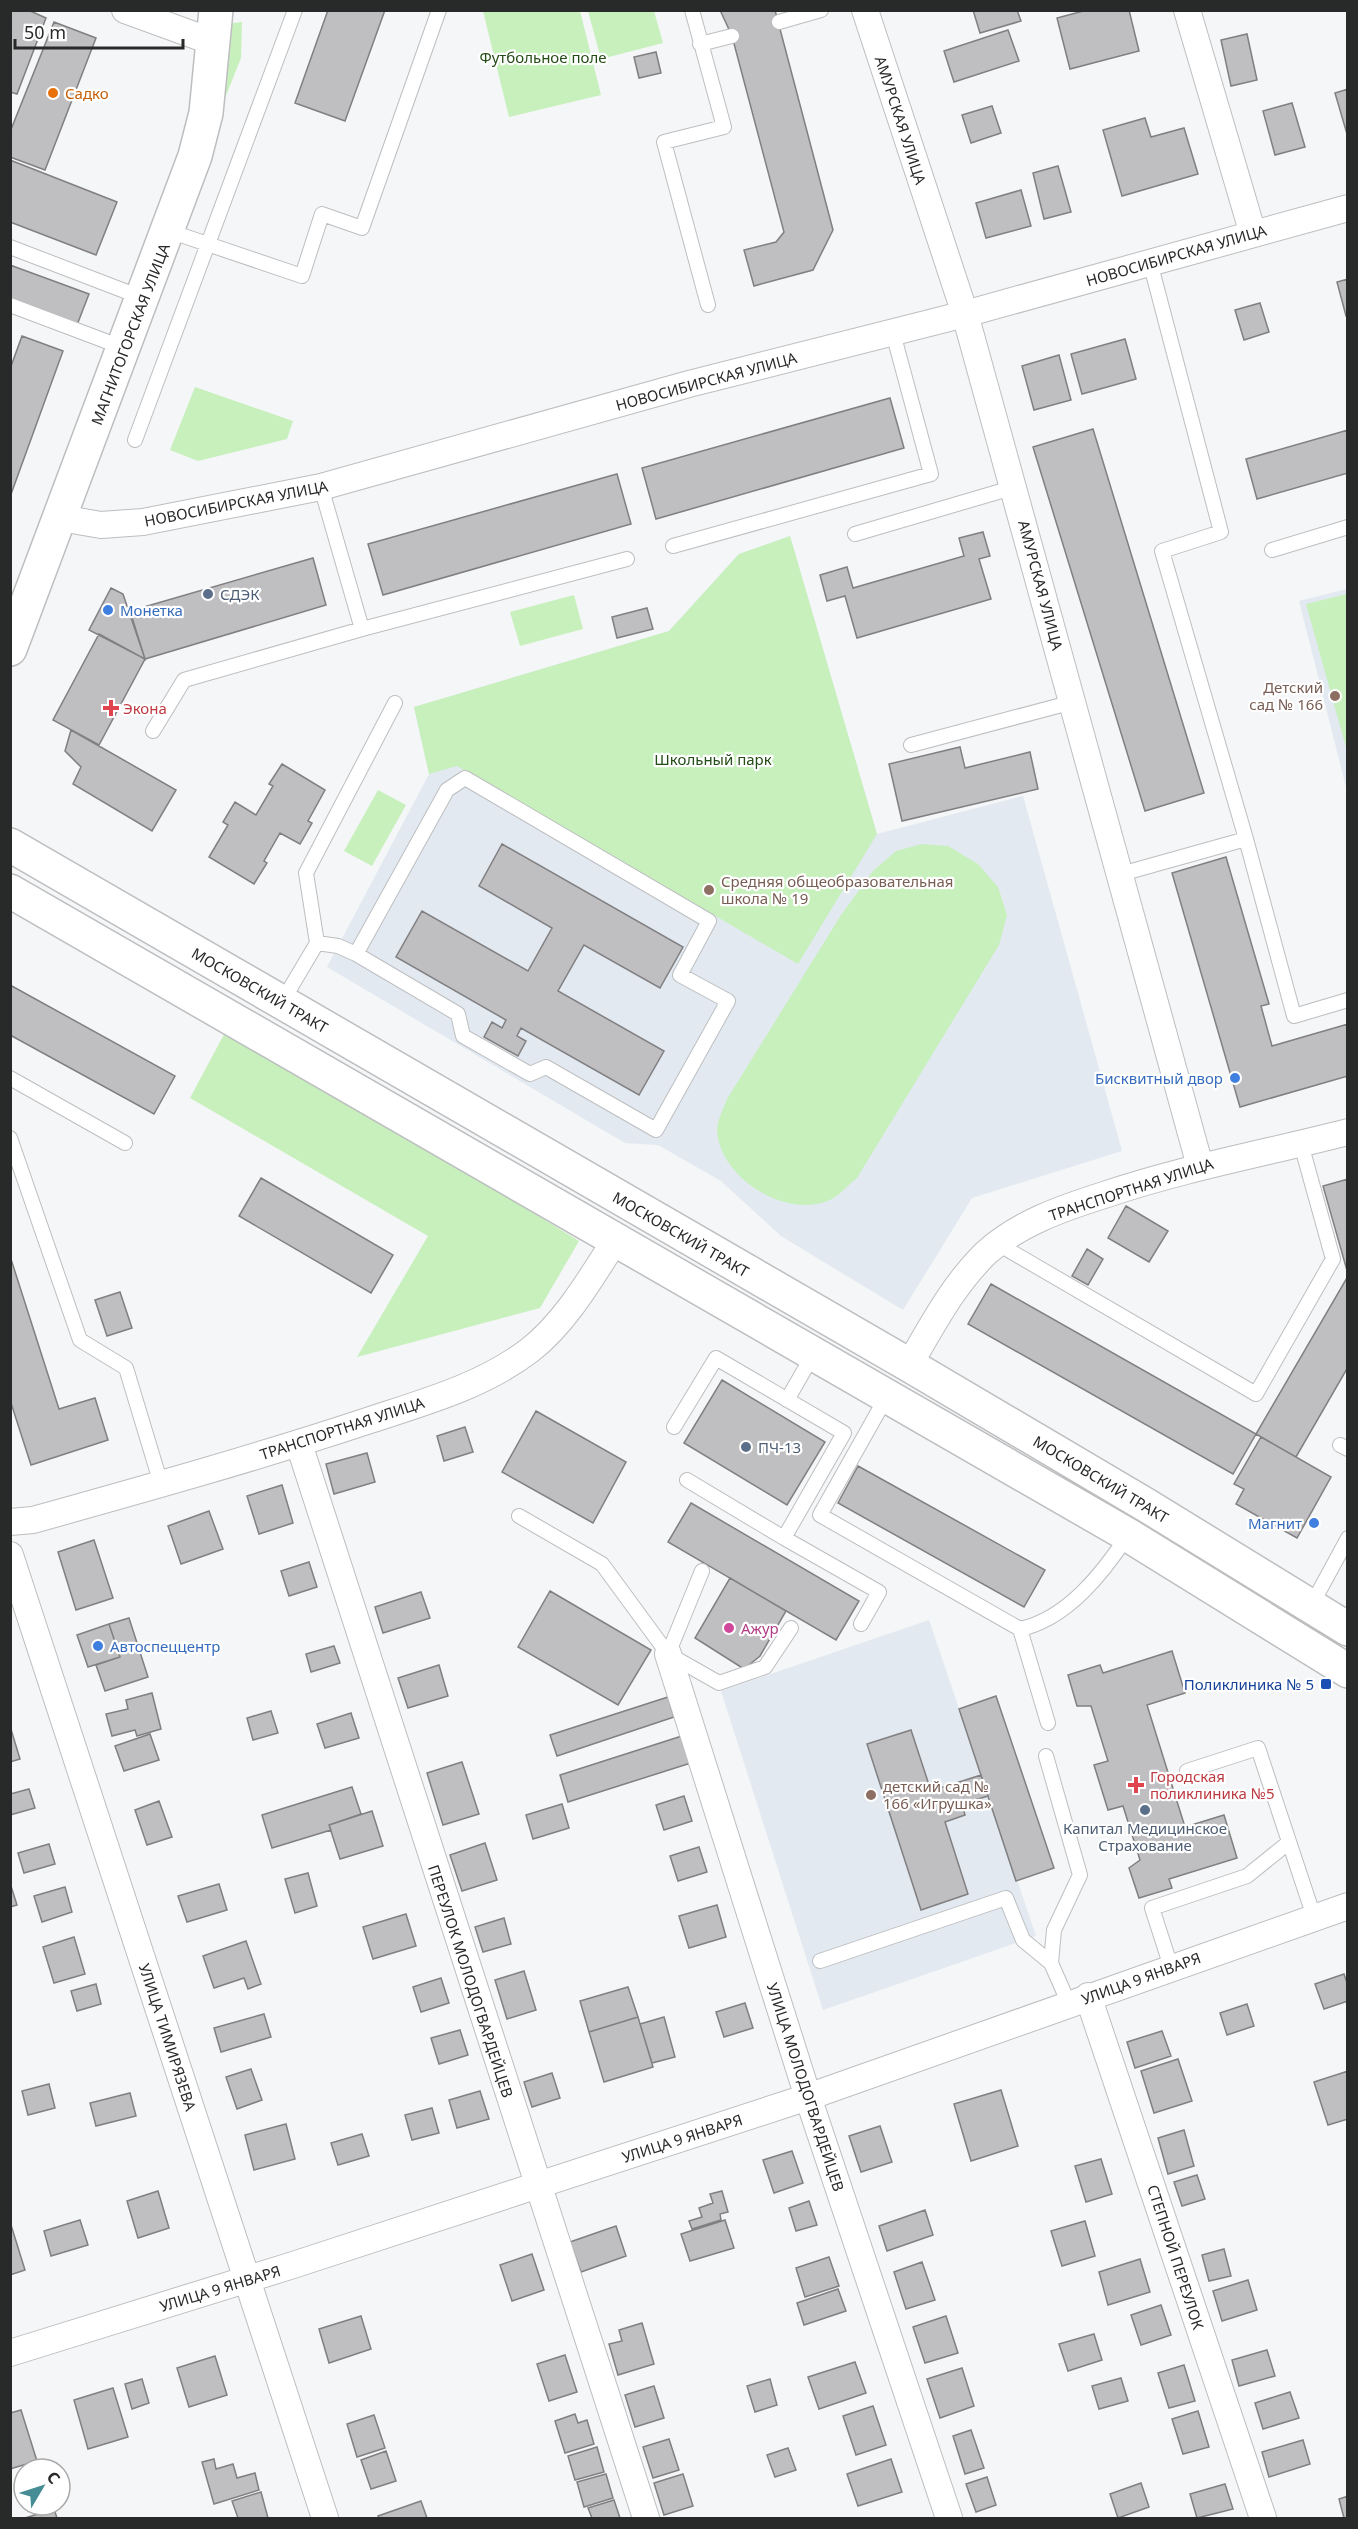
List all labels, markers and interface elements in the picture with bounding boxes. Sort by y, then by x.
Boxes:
scale bar [15,12,183,50]
text: 50 m [24,20,66,44]
park label: Футбольное поле [479,47,607,67]
street label: АМУРСКАЯ УЛИЦА [871,53,931,187]
place label: Садко [65,83,109,103]
marker: Садко [46,86,60,100]
street label: НОВОСИБИРСКАЯ УЛИЦА [1084,220,1269,290]
street label: МАГНИТОГОРСКАЯ УЛИЦА [86,240,174,428]
street label: НОВОСИБИРСКАЯ УЛИЦА [613,347,799,415]
street label: НОВОСИБИРСКАЯ УЛИЦА [142,475,330,531]
street label: АМУРСКАЯ УЛИЦА [1014,518,1068,653]
place label: СДЭК [220,584,260,604]
marker: СДЭК [201,587,215,601]
place label: Монетка [120,600,183,620]
marker: Монетка [101,603,115,617]
place label: Детский сад № 166 [1249,677,1323,714]
marker: Детский сад № 166 [1328,689,1342,703]
place label: Экона [123,698,167,718]
marker: Экона [104,701,118,715]
park label: Школьный парк [654,749,772,769]
place label: Средняя общеобразовательная школа № 19 [721,871,953,908]
marker: Средняя общеобразовательная школа № 19 [702,883,716,897]
street label: МОСКОВСКИЙ ТРАКТ [188,943,332,1038]
place label: Бисквитный двор [1095,1068,1223,1088]
marker: Бисквитный двор [1228,1071,1242,1085]
street label: ТРАНСПОРТНАЯ УЛИЦА [1046,1153,1216,1225]
street label: МОСКОВСКИЙ ТРАКТ [609,1187,753,1282]
street label: ТРАНСПОРТНАЯ УЛИЦА [257,1392,427,1464]
street label: МОСКОВСКИЙ ТРАКТ [1030,1431,1173,1528]
place label: ПЧ-13 [758,1437,801,1457]
marker: ПЧ-13 [739,1440,753,1454]
place label: Магнит [1248,1513,1302,1533]
marker: Магнит [1307,1516,1321,1530]
place label: Ажур [741,1618,779,1638]
marker: Ажур [722,1621,736,1635]
place label: Автоспеццентр [110,1636,220,1656]
marker: Автоспеццентр [91,1639,105,1653]
place label: Поликлиника № 5 [1184,1674,1314,1694]
marker: Поликлиника № 5 [1319,1677,1333,1691]
place label: Городская поликлиника №5 [1150,1766,1275,1803]
place label: детский сад № 166 «Игрушка» [883,1776,992,1813]
marker: Городская поликлиника №5 [1127,1776,1145,1794]
marker: детский сад № 166 «Игрушка» [864,1788,878,1802]
marker: Капитал Медицинское Страхование [1138,1803,1152,1817]
place label: Капитал Медицинское Страхование [1063,1818,1227,1855]
street label: ПЕРЕУЛОК МОЛОДОГВАРДЕЙЦЕВ [424,1862,518,2100]
street label: УЛИЦА 9 ЯНВАРЯ [1079,1947,1203,2009]
street label: УЛИЦА ТИМИРЯЗЕВА [135,1961,201,2114]
street label: УЛИЦА МОЛОДОГВАРДЕЙЦЕВ [763,1980,849,2194]
street label: УЛИЦА 9 ЯНВАРЯ [619,2109,745,2167]
street label: СТЕПНОЙ ПЕРЕУЛОК [1143,2182,1209,2332]
street label: УЛИЦА 9 ЯНВАРЯ [157,2260,283,2316]
north arrow [12,2457,72,2517]
text: С [42,2467,65,2488]

